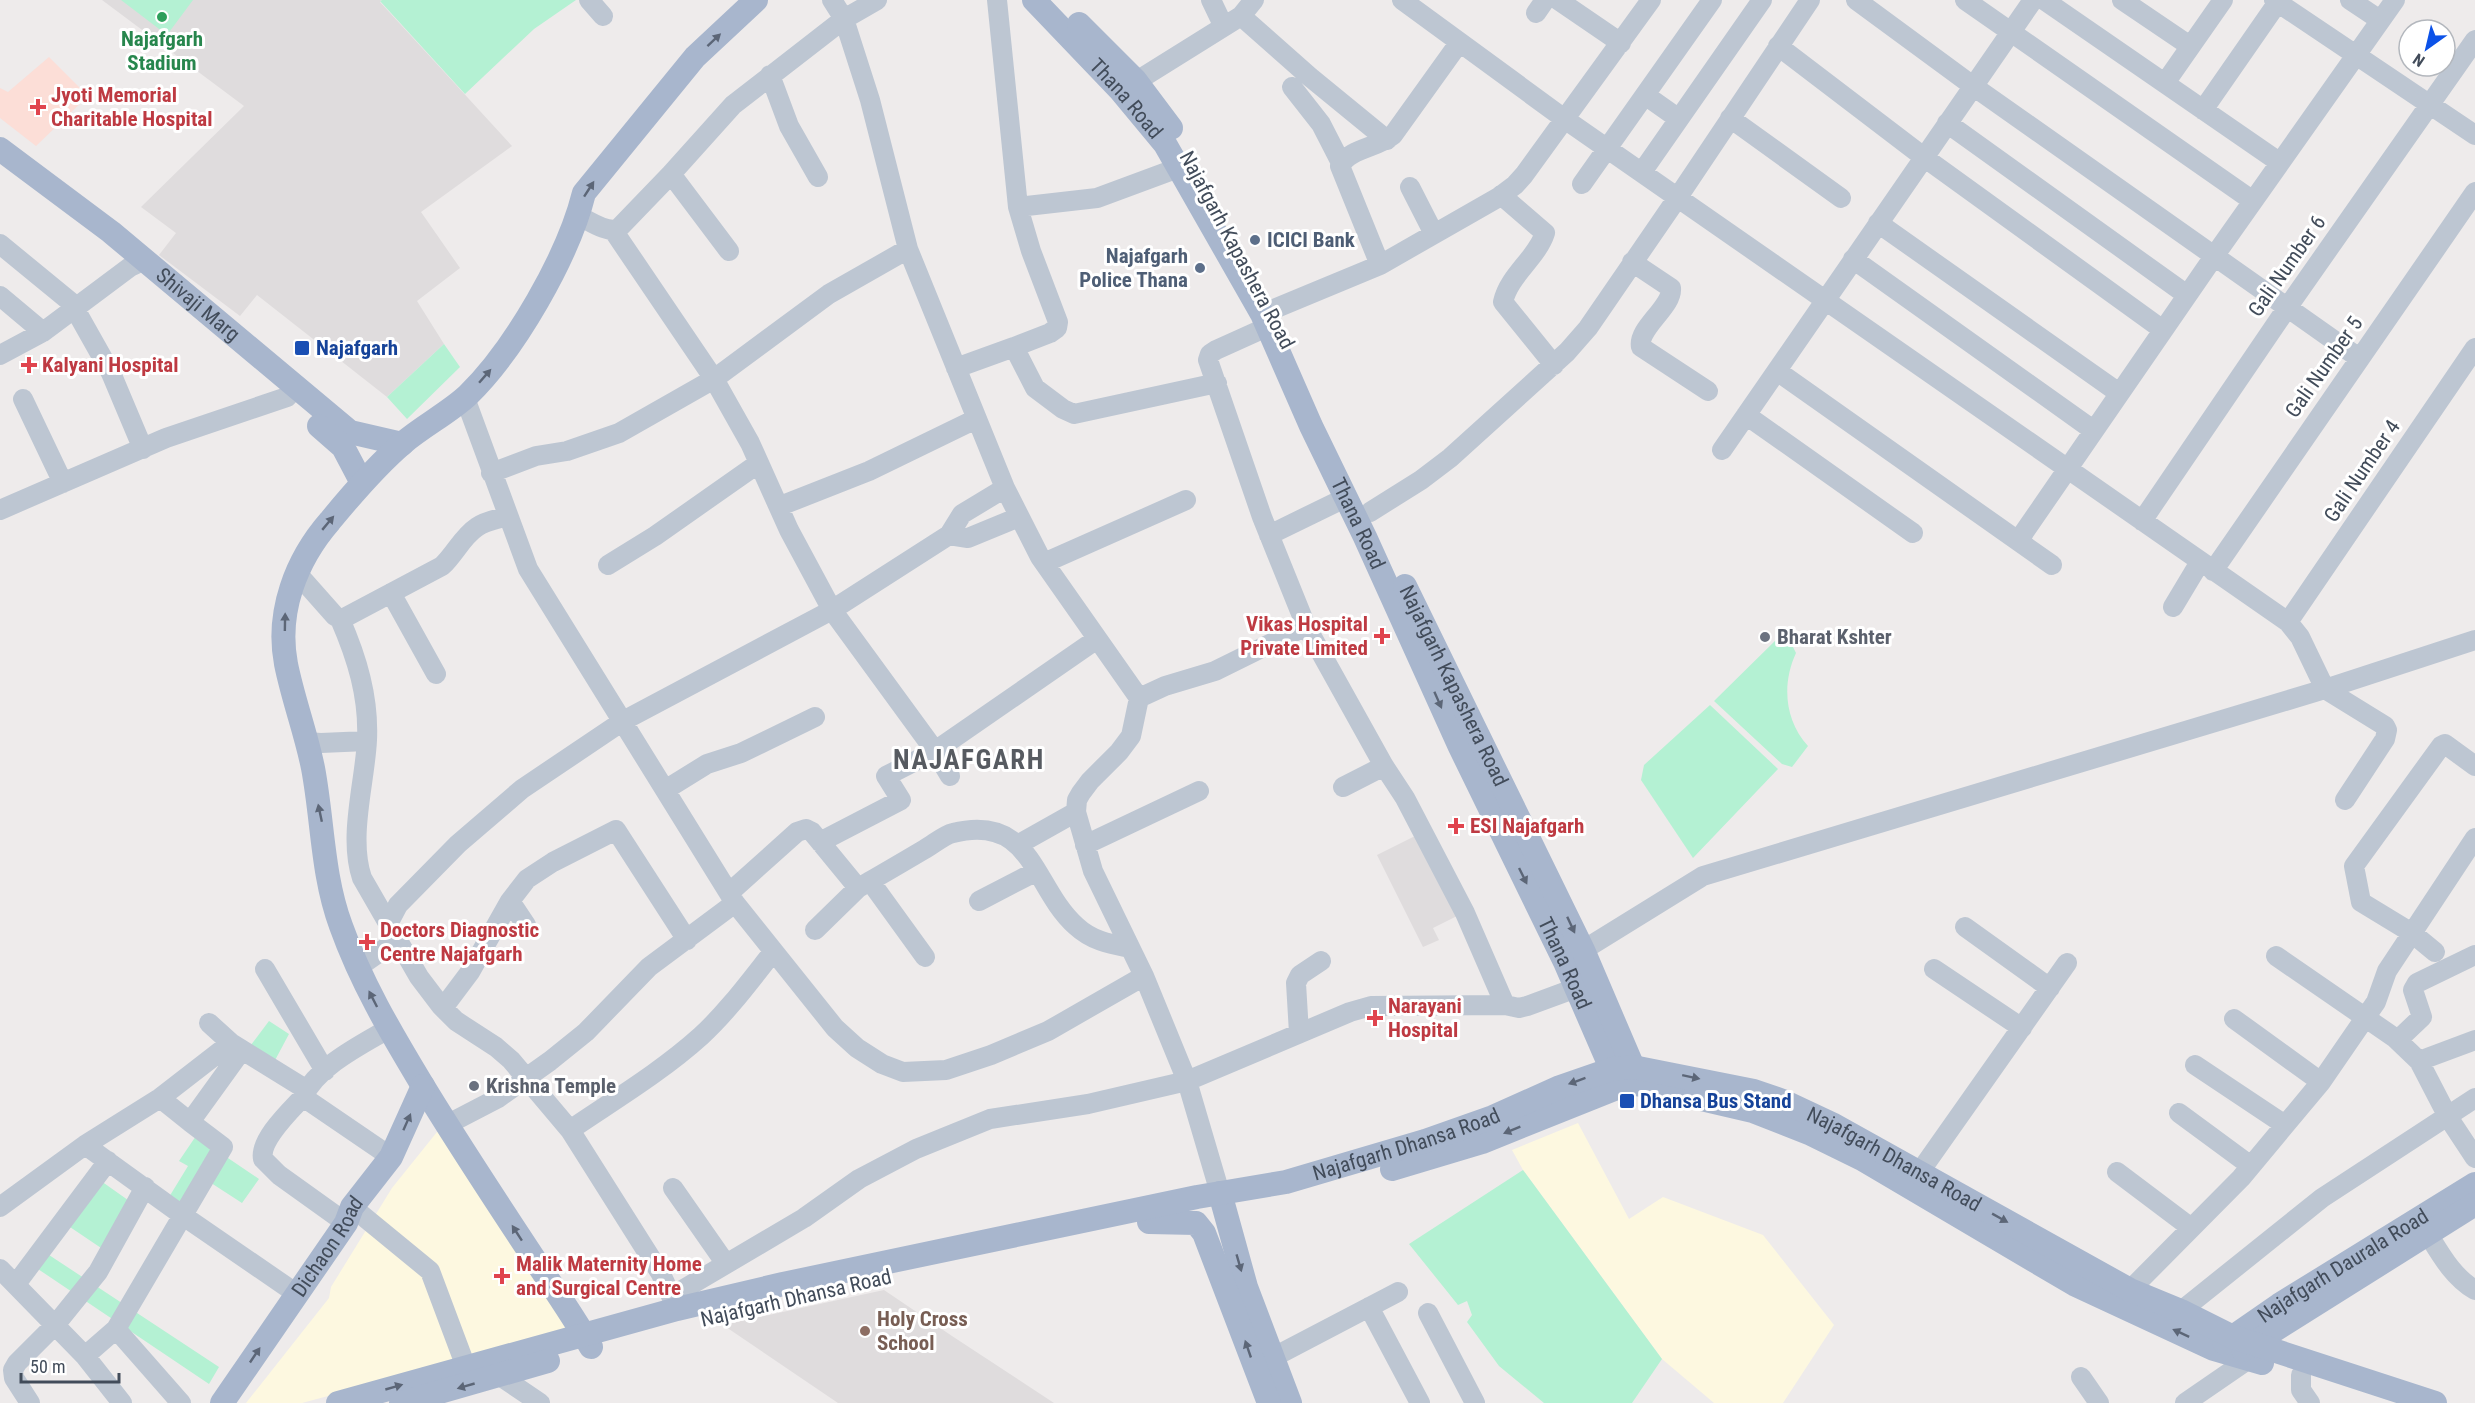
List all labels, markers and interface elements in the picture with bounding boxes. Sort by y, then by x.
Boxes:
marker: Najafgarh Stadium [155,10,169,24]
north arrow [2397,18,2457,78]
place label: Najafgarh Stadium [121,27,203,75]
one-way arrow [706,33,721,47]
text: N [2410,49,2428,71]
street label: Thana Road [1085,54,1167,144]
place label: Jyoti Memorial Charitable Hospital [51,83,213,131]
marker: Jyoti Memorial Charitable Hospital [29,98,47,116]
street label: Najafgarh Kapashera Road [1175,147,1299,353]
one-way arrow [583,181,594,197]
street label: Gali Number 6 [2243,211,2331,321]
place label: ICICI Bank [1267,228,1356,252]
marker: ICICI Bank [1248,233,1262,247]
place label: Najafgarh Police Thana [1079,244,1188,292]
marker: Najafgarh Police Thana [1193,261,1207,275]
street label: Shivaji Marg [151,263,245,347]
street label: Gali Number 5 [2280,312,2368,422]
place label: Najafgarh [316,336,398,360]
marker: Najafgarh [293,339,311,357]
place label: Kalyani Hospital [42,353,179,377]
marker: Kalyani Hospital [20,356,38,374]
one-way arrow [478,369,492,384]
street label: Gali Number 4 [2319,416,2405,526]
street label: Thana Road [1326,474,1390,573]
one-way arrow [321,515,334,531]
street label: Najafgarh Kapashera Road [1395,581,1513,790]
place label: Vikas Hospital Private Limited [1240,612,1368,660]
one-way arrow [280,613,290,632]
place label: Bharat Kshter [1777,625,1892,649]
marker: Vikas Hospital Private Limited [1373,627,1391,645]
marker: Bharat Kshter [1758,630,1772,644]
one-way arrow [1434,691,1443,708]
district label: NAJAFGARH [893,744,1045,776]
one-way arrow [315,803,324,822]
place label: ESI Najafgarh [1470,814,1584,838]
marker: ESI Najafgarh [1447,817,1465,835]
one-way arrow [1518,867,1527,884]
street label: Thana Road [1533,913,1596,1013]
one-way arrow [1567,916,1576,933]
place label: Doctors Diagnostic Centre Najafgarh [380,918,540,966]
marker: Doctors Diagnostic Centre Najafgarh [358,933,376,951]
one-way arrow [368,990,378,1008]
place label: Narayani Hospital [1388,994,1462,1042]
marker: Narayani Hospital [1366,1009,1384,1027]
one-way arrow [1682,1073,1701,1082]
place label: Krishna Temple [486,1074,616,1098]
one-way arrow [1568,1077,1586,1087]
marker: Krishna Temple [467,1079,481,1093]
place label: Dhansa Bus Stand [1640,1089,1792,1113]
marker: Dhansa Bus Stand [1618,1092,1636,1110]
street label: Najafgarh Dhansa Road [1803,1102,1985,1217]
street label: Najafgarh Dhansa Road [1310,1103,1504,1185]
one-way arrow [402,1113,411,1130]
one-way arrow [1503,1125,1521,1135]
street label: Dichaon Road [287,1191,368,1301]
street label: Najafgarh Daurala Road [2253,1204,2433,1328]
one-way arrow [1992,1213,2009,1223]
one-way arrow [512,1225,523,1241]
place label: Malik Maternity Home and Surgical Centre [516,1252,702,1300]
one-way arrow [1235,1254,1244,1272]
street label: Najafgarh Dhansa Road [698,1264,894,1332]
marker: Malik Maternity Home and Surgical Centre [493,1267,511,1285]
place label: Holy Cross School [877,1307,968,1355]
marker: Holy Cross School [858,1324,872,1338]
one-way arrow [2172,1329,2189,1338]
one-way arrow [1242,1340,1252,1358]
scale bar [21,1346,118,1384]
one-way arrow [249,1347,261,1363]
text: 50 m [30,1356,65,1377]
one-way arrow [457,1381,475,1391]
one-way arrow [385,1382,403,1392]

